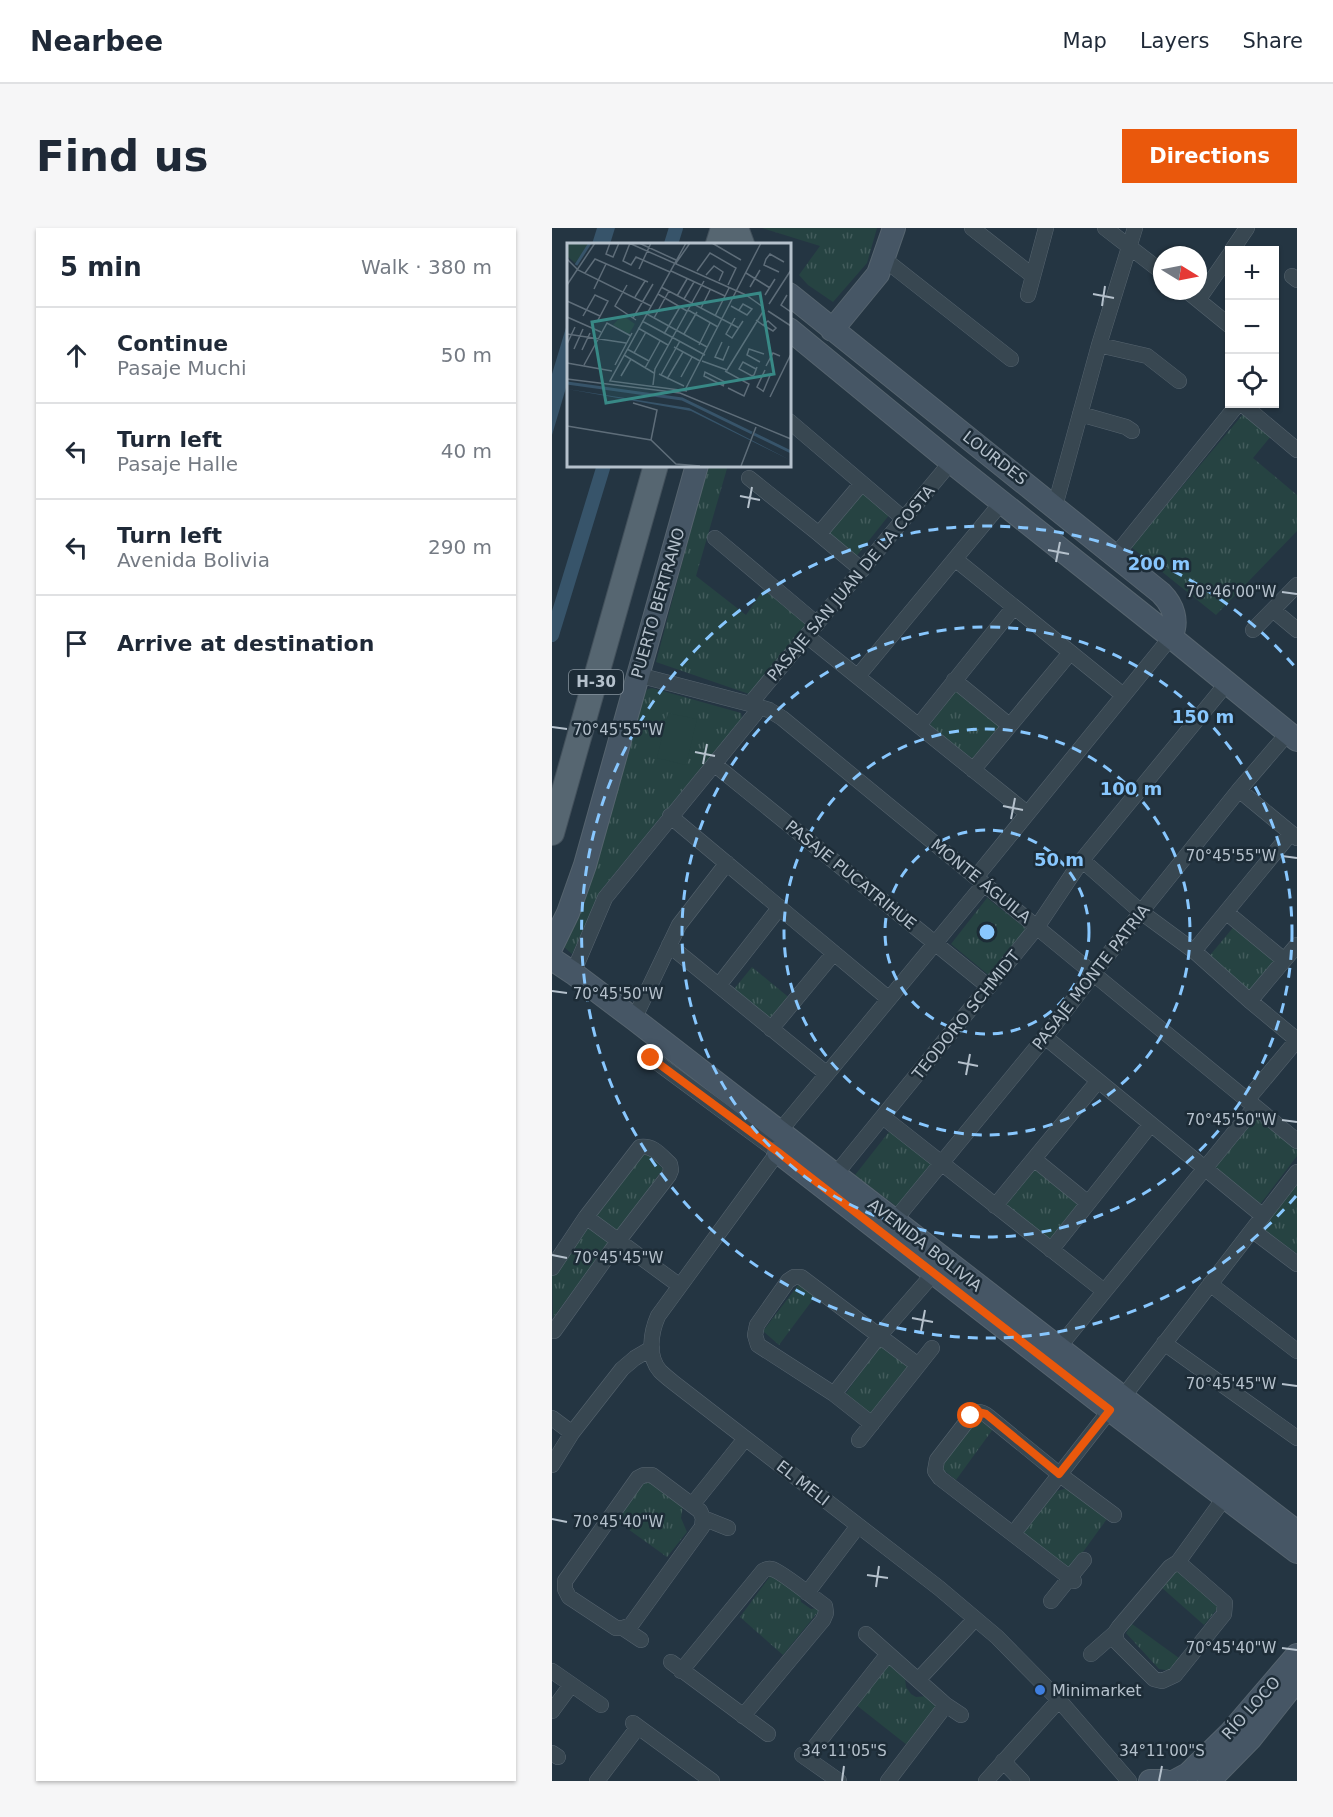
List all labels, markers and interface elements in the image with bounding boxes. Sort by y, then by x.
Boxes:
text: Nearbee [30,25,163,58]
text: Map [1063,29,1107,53]
text: Layers [1140,29,1209,53]
text: Share [1242,29,1303,53]
button: Directions [1122,129,1297,183]
text: Find us [36,132,209,181]
inset map [567,243,790,466]
north arrow [1153,246,1207,300]
map controls [1225,246,1279,408]
button: + [1225,246,1279,300]
text: 5 min [60,252,142,282]
text: Walk · 380 m [361,255,492,279]
button: − [1225,300,1279,354]
text: Continue [117,331,228,356]
icon: ahead [60,339,93,372]
text: 50 m [441,343,492,367]
button: locate [1225,354,1279,408]
text: Pasaje Muchi [117,356,246,380]
text: Turn left [117,427,222,452]
street label: LOURDES [959,427,1031,489]
icon: left [60,435,93,468]
text: 40 m [441,439,492,463]
text: Pasaje Halle [117,452,238,476]
street label: PASAJE SAN JUAN DE LA COSTA [763,481,939,685]
text: Turn left [117,523,222,548]
street label: PUERTO BERTRANO [627,526,689,680]
icon: left [60,531,93,564]
text: 290 m [428,535,492,559]
text: Avenida Bolivia [117,548,270,572]
text: 200 m [1128,553,1190,574]
text: 70°46'00"W [1186,583,1276,601]
icon: arrive [60,627,93,660]
text: Arrive at destination [117,631,374,656]
road number: H-30 [569,670,623,694]
text: 150 m [1172,706,1234,727]
text: 70°45'55"W [573,721,663,739]
text: 100 m [1100,778,1162,799]
street label: PASAJE PUCATRIHUE [782,816,920,934]
street label: MONTE ÁGUILA [927,835,1035,927]
text: 70°45'55"W [1186,847,1276,865]
text: 50 m [1034,849,1084,870]
street label: PASAJE MONTE PATRIA [1028,901,1154,1053]
centre of rings [977,922,997,942]
street label: TEODORO SCHMIDT [908,947,1024,1084]
text: 70°45'50"W [573,985,663,1003]
route end [637,1044,663,1070]
text: 70°45'50"W [1186,1111,1276,1129]
street label: AVENIDA BOLIVIA [864,1195,986,1295]
text: 70°45'45"W [573,1249,663,1267]
text: 70°45'45"W [1186,1375,1276,1393]
route start [957,1402,983,1428]
street label: EL MELI [773,1457,833,1509]
text: 70°45'40"W [573,1513,663,1531]
text: 70°45'40"W [1186,1639,1276,1657]
street label: RÍO LOCO [1218,1673,1284,1743]
place label: Minimarket [1052,1681,1142,1700]
marker: Minimarket [1033,1683,1047,1697]
text: 34°11'05"S [801,1742,887,1760]
text: 34°11'00"S [1119,1742,1205,1760]

